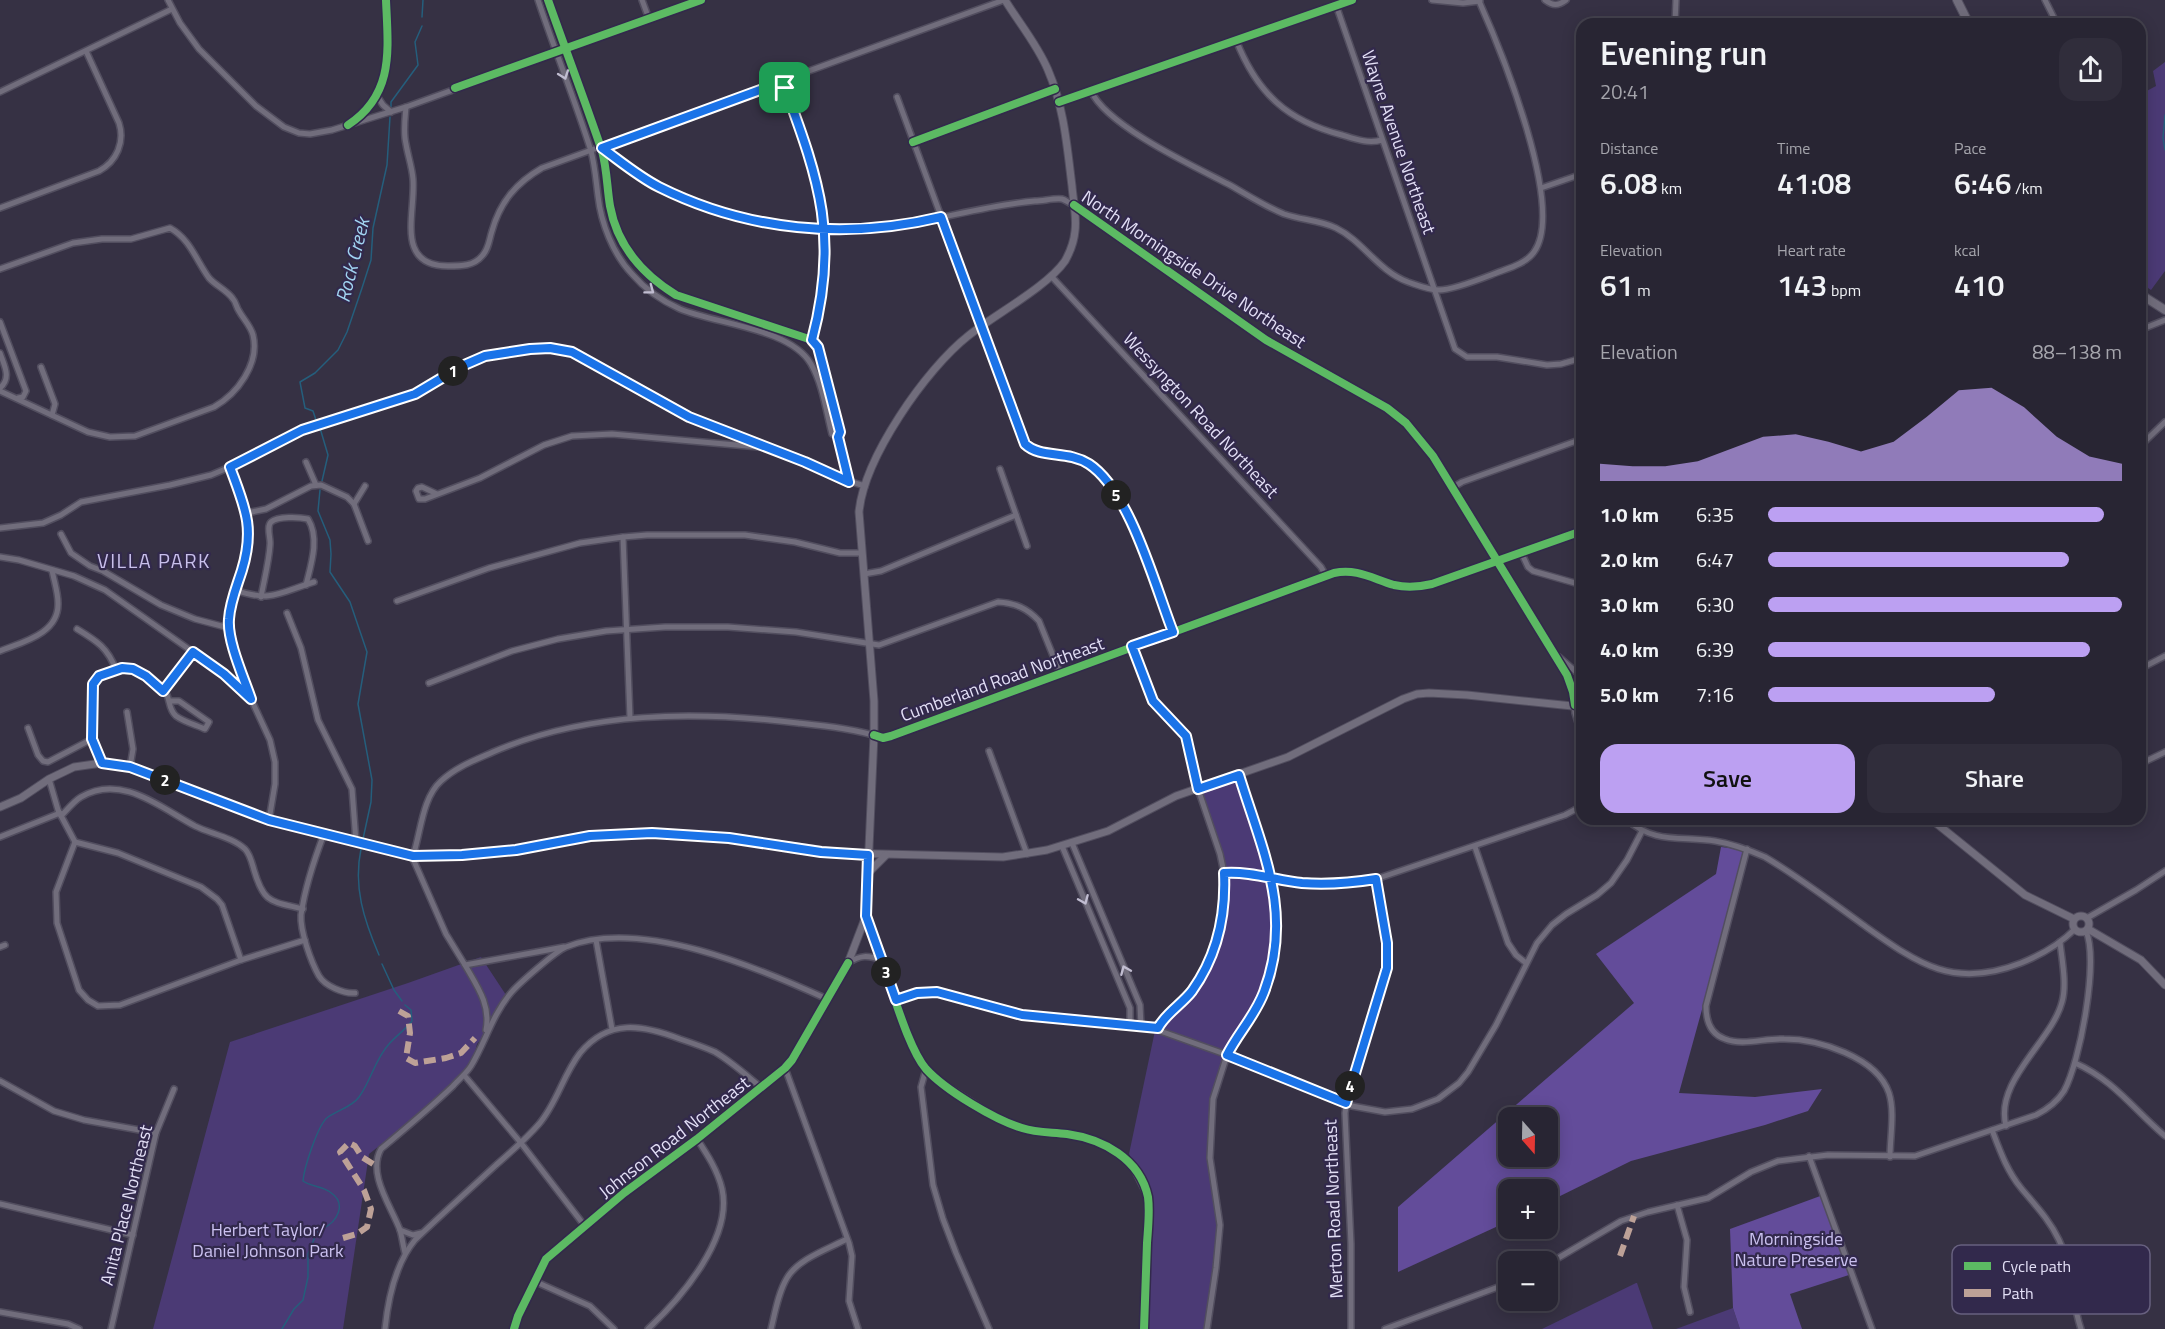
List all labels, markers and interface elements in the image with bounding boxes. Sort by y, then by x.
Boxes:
text: Evening run [1600,28,1767,78]
button: share [2059,38,2122,101]
street label: Wayne Avenue Northeast [1355,46,1443,238]
pin [759,62,810,113]
one-way arrow [557,69,570,80]
icon: arrive [768,71,801,104]
text: 20:41 [1600,76,1649,107]
text: Distance [1600,136,1658,160]
text: Time [1777,136,1810,160]
text: Pace [1954,136,1986,160]
text: 6.08 [1600,160,1658,206]
text: 41:08 [1777,160,1851,206]
text: 6:46 [1954,160,2012,206]
text: km [1658,176,1682,200]
text: /km [2012,176,2043,200]
street label: North Morningside Drive Northeast [1076,183,1312,355]
water label: Rock Creek [327,213,378,305]
text: Elevation [1600,238,1662,262]
text: Heart rate [1777,238,1846,262]
text: kcal [1954,238,1980,262]
text: 61 [1600,262,1634,308]
text: 143 [1777,262,1827,308]
text: 410 [1954,262,2004,308]
text: m [1634,278,1651,302]
text: bpm [1827,278,1861,302]
one-way arrow [644,283,655,294]
street label: Wessyngton Road Northeast [1117,326,1286,504]
text: Elevation [1600,336,1678,367]
text: 88–138 m [2032,336,2122,367]
pin: 1 [438,356,468,386]
text: 1 [449,359,457,383]
pin: 5 [1101,480,1131,510]
text: 5 [1112,483,1120,507]
text: 1.0 km [1600,499,1659,530]
text: 6:35 [1696,499,1734,530]
text: 2.0 km [1600,544,1659,575]
text: 6:47 [1696,544,1734,575]
district label: VILLA PARK [97,545,211,576]
text: 3.0 km [1600,589,1659,620]
text: 6:30 [1696,589,1734,620]
street label: Cumberland Road Northeast [896,629,1108,728]
text: 4.0 km [1600,634,1659,665]
text: 6:39 [1696,634,1734,665]
text: 5.0 km [1600,679,1659,710]
text: 7:16 [1696,679,1734,710]
button: Save [1600,744,1855,813]
button: Share [1867,744,2122,813]
pin: 2 [150,765,180,795]
text: 2 [161,768,169,792]
one-way arrow [1077,894,1089,905]
pin: 3 [871,957,901,987]
text: 3 [882,960,890,984]
one-way arrow [1120,966,1132,977]
street label: Johnson Road Northeast [593,1069,756,1205]
pin: 4 [1335,1071,1365,1101]
text: 4 [1346,1074,1354,1098]
north arrow [1498,1107,1558,1167]
map controls [1498,1107,1558,1311]
street label: Merton Road Northeast [1316,1118,1350,1299]
street label: Anita Place Northeast [93,1121,159,1288]
button: + [1498,1179,1558,1239]
park label: Herbert Taylor/ Daniel Johnson Park [192,1216,344,1264]
park label: Morningside Nature Preserve [1734,1225,1858,1273]
legend [1952,1245,2150,1314]
button: − [1498,1251,1558,1311]
text: Cycle path [2002,1254,2071,1278]
text: Path [2002,1281,2034,1305]

